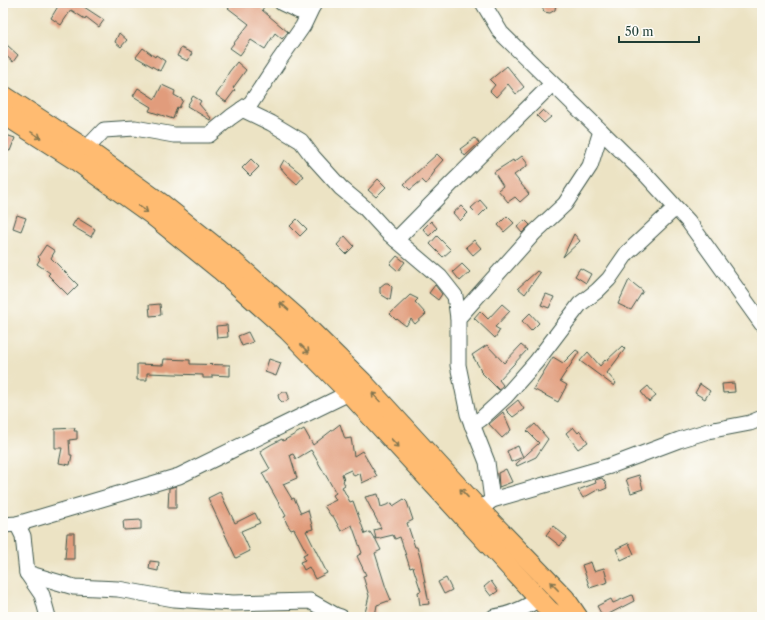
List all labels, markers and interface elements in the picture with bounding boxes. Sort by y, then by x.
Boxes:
scale bar [619,18,699,44]
text: 50 m [625,24,654,39]
one-way arrow [30,132,42,140]
one-way arrow [138,205,149,213]
one-way arrow [278,301,289,310]
one-way arrow [300,344,310,354]
one-way arrow [371,392,381,402]
one-way arrow [390,437,399,448]
one-way arrow [460,488,469,498]
one-way arrow [549,581,559,591]

